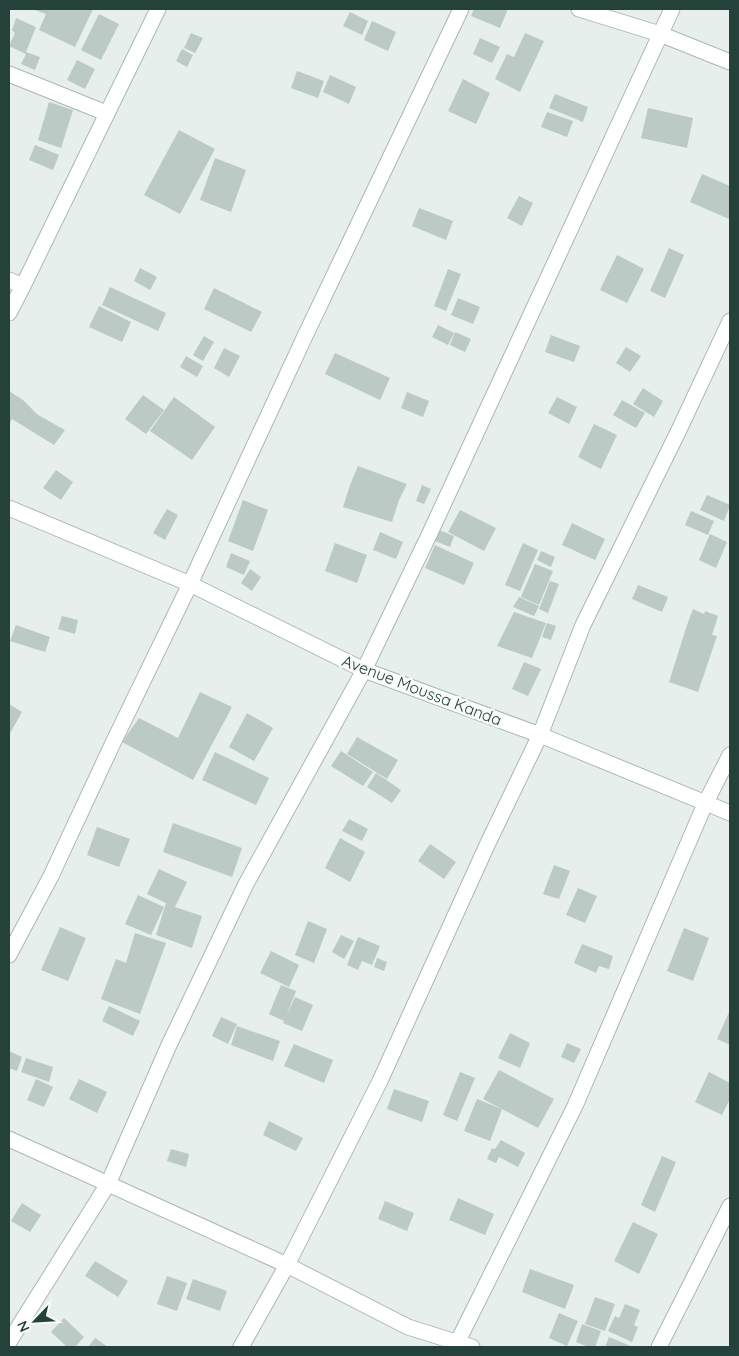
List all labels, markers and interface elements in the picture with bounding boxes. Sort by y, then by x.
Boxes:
street label: Avenue Moussa Kanda [339,650,505,730]
north arrow [10,1296,60,1346]
text: N [13,1318,34,1335]

